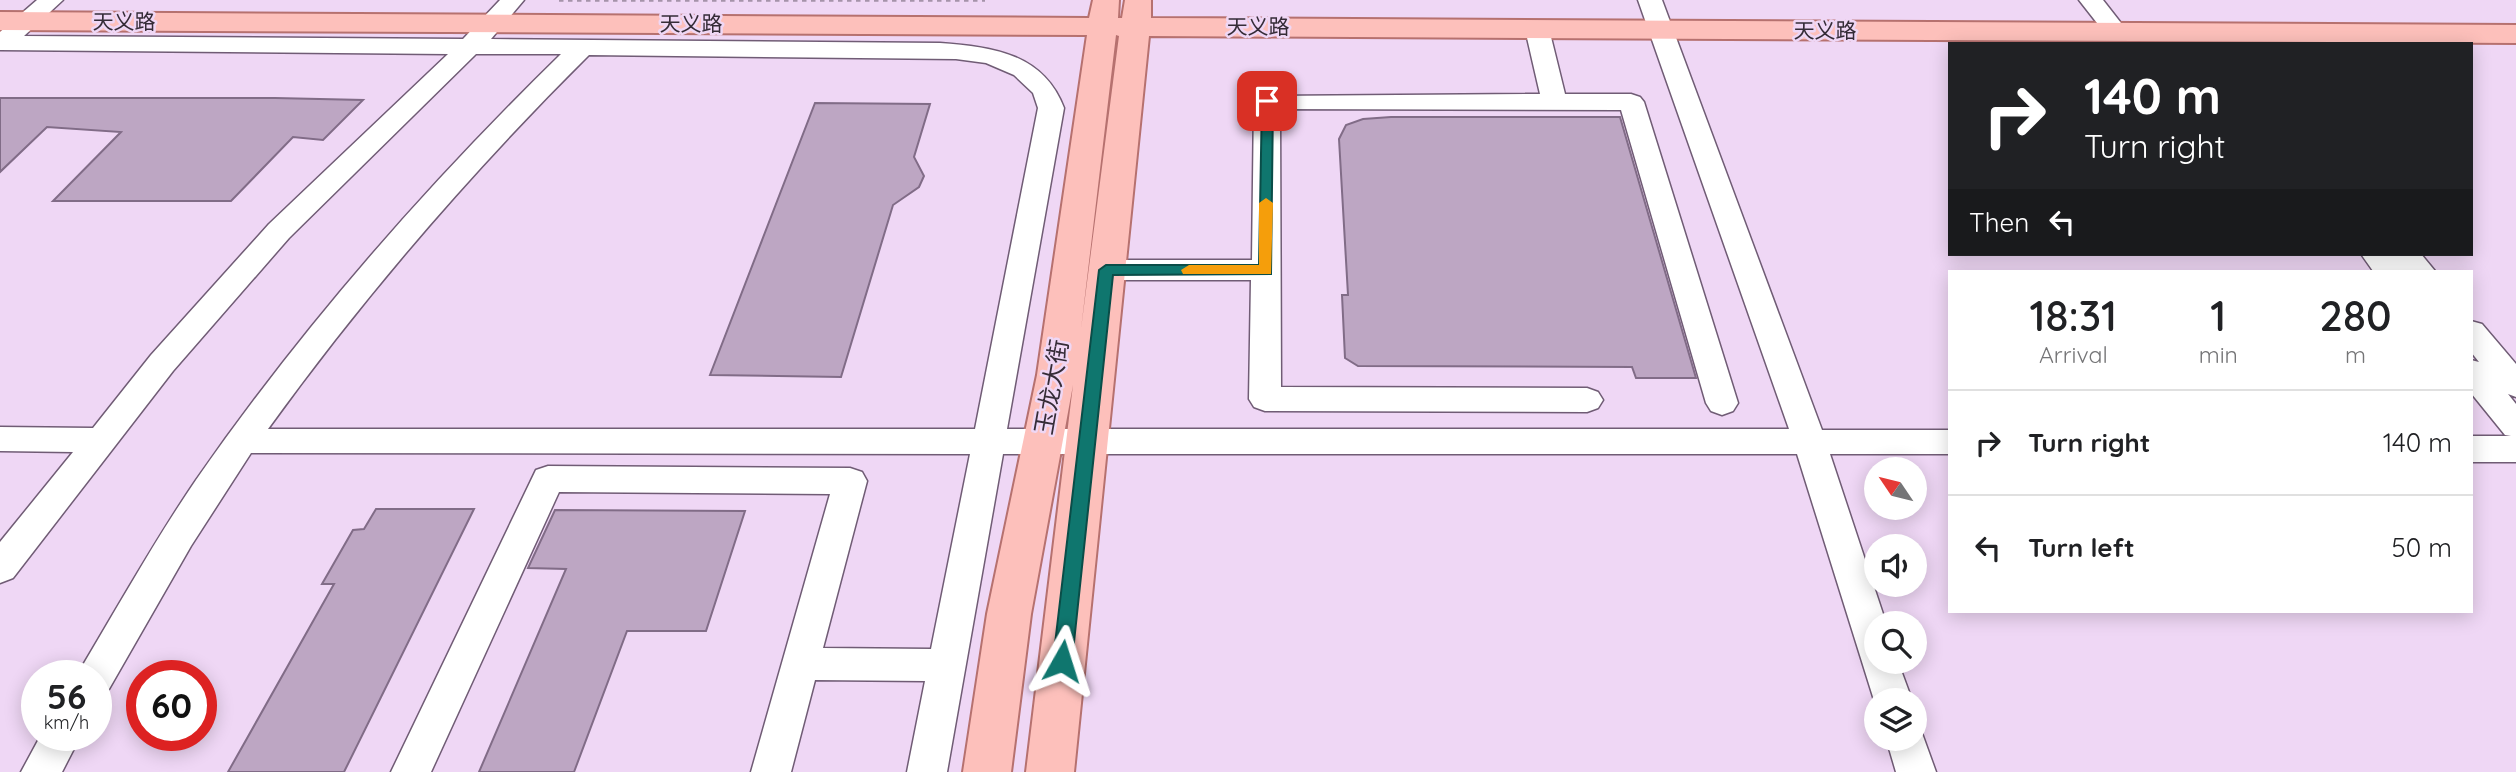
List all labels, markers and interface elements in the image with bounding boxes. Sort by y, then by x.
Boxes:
street label: 天义路 [93,8,156,34]
street label: 天义路 [660,10,723,36]
street label: 天义路 [1227,13,1290,39]
street label: 天义路 [1794,17,1857,43]
text: 140 m [2084,65,2221,126]
icon: right [1969,70,2060,161]
pin [1237,71,1297,131]
icon: arrive [1248,82,1286,120]
text: Turn right [2084,126,2225,166]
icon: left [2043,203,2081,241]
text: Then [1969,206,2029,239]
text: 18:31 [2029,289,2117,342]
text: 1 [2210,289,2226,342]
text: 280 [2319,289,2391,342]
street label: 玉龙大街 [1028,337,1074,437]
text: Arrival [2039,340,2108,369]
text: min [2199,340,2238,369]
text: m [2345,340,2366,369]
icon: right [1969,424,2007,462]
text: Turn right [2028,426,2150,459]
text: 140 m [2383,426,2452,459]
north arrow [1864,457,1927,520]
map controls [1864,457,1927,751]
icon: left [1969,529,2007,567]
text: Turn left [2028,531,2135,564]
text: 50 m [2392,531,2452,564]
button: sound [1864,534,1927,597]
button: search [1864,611,1927,674]
position arrow [1025,624,1099,698]
speed limit sign: 60 [126,660,217,751]
text: 56 [47,674,86,718]
button: layers [1864,688,1927,751]
text: km/h [44,711,89,734]

